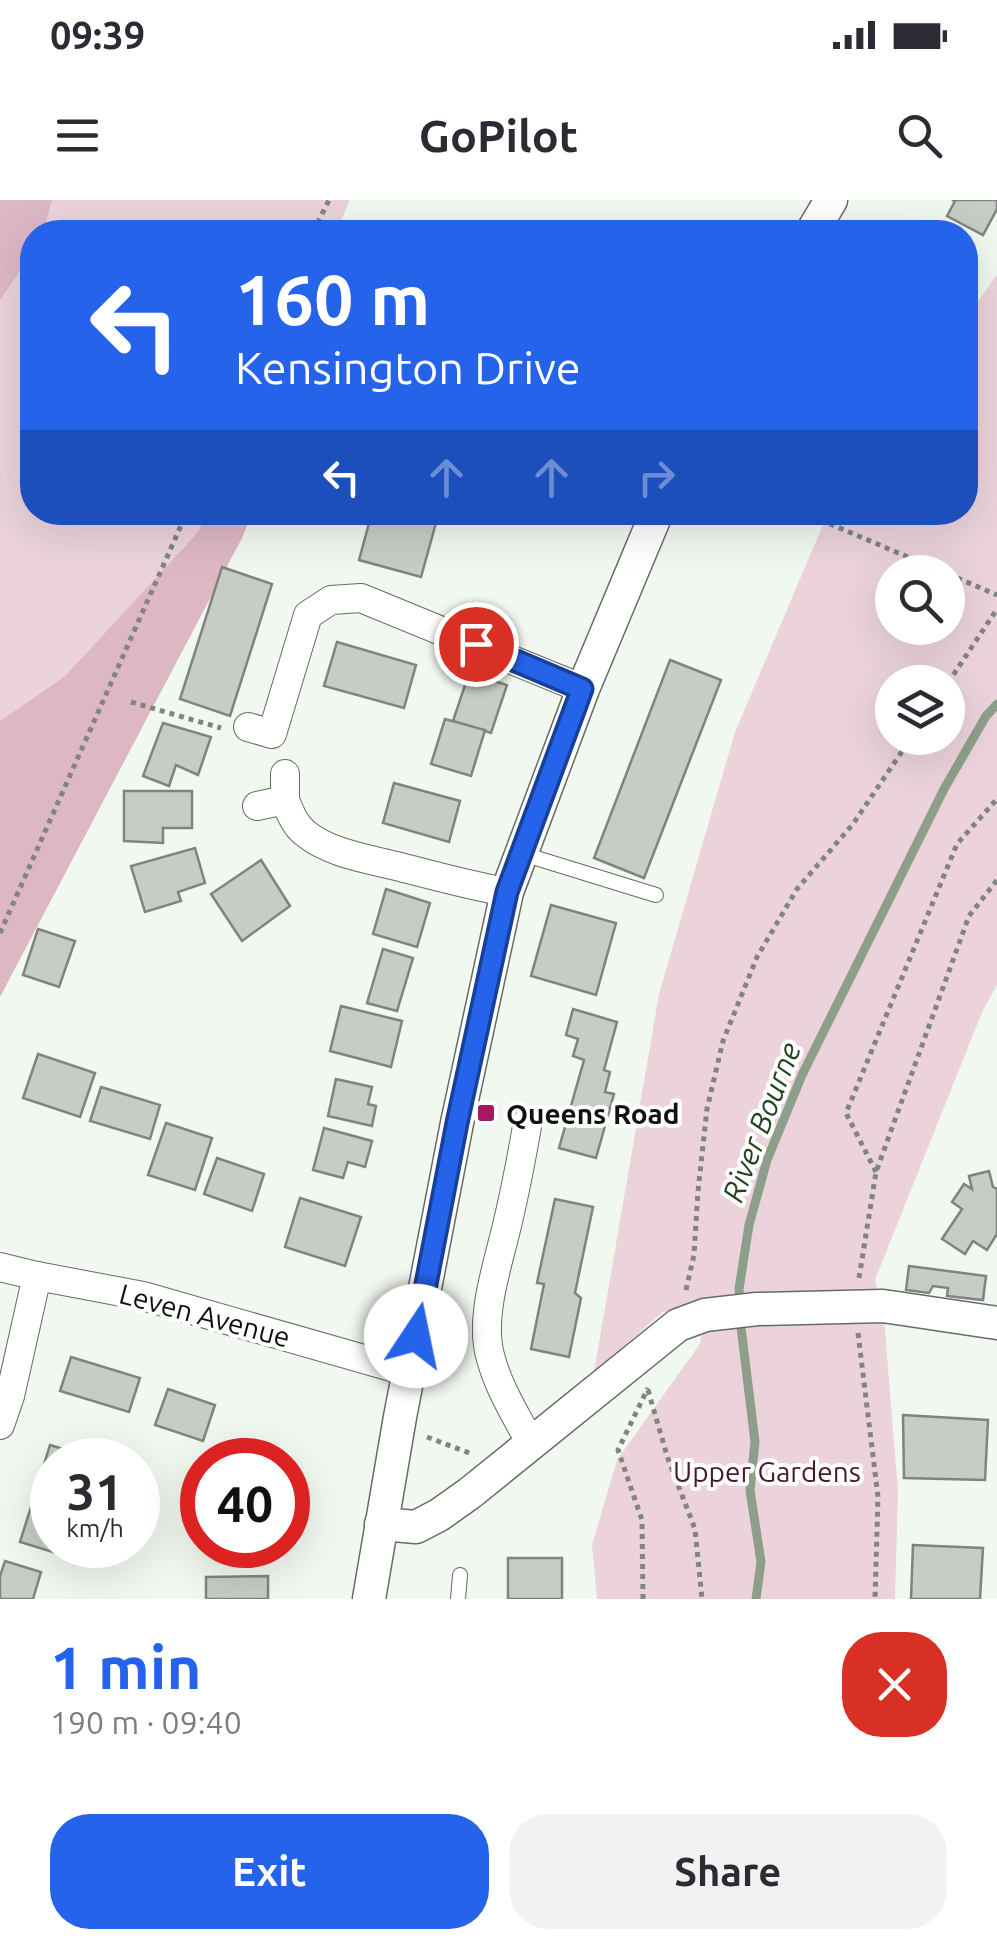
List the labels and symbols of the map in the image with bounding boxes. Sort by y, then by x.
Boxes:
pin [434,602,519,687]
water label: River Bourne [715,1038,807,1206]
place label: Queens Road [506,1098,680,1129]
marker: Queens Road [475,1102,497,1124]
street label: Leven Avenue [116,1277,294,1353]
position arrow [364,1284,468,1388]
speed limit sign: 40 [180,1438,310,1568]
park label: Upper Gardens [673,1456,861,1487]

